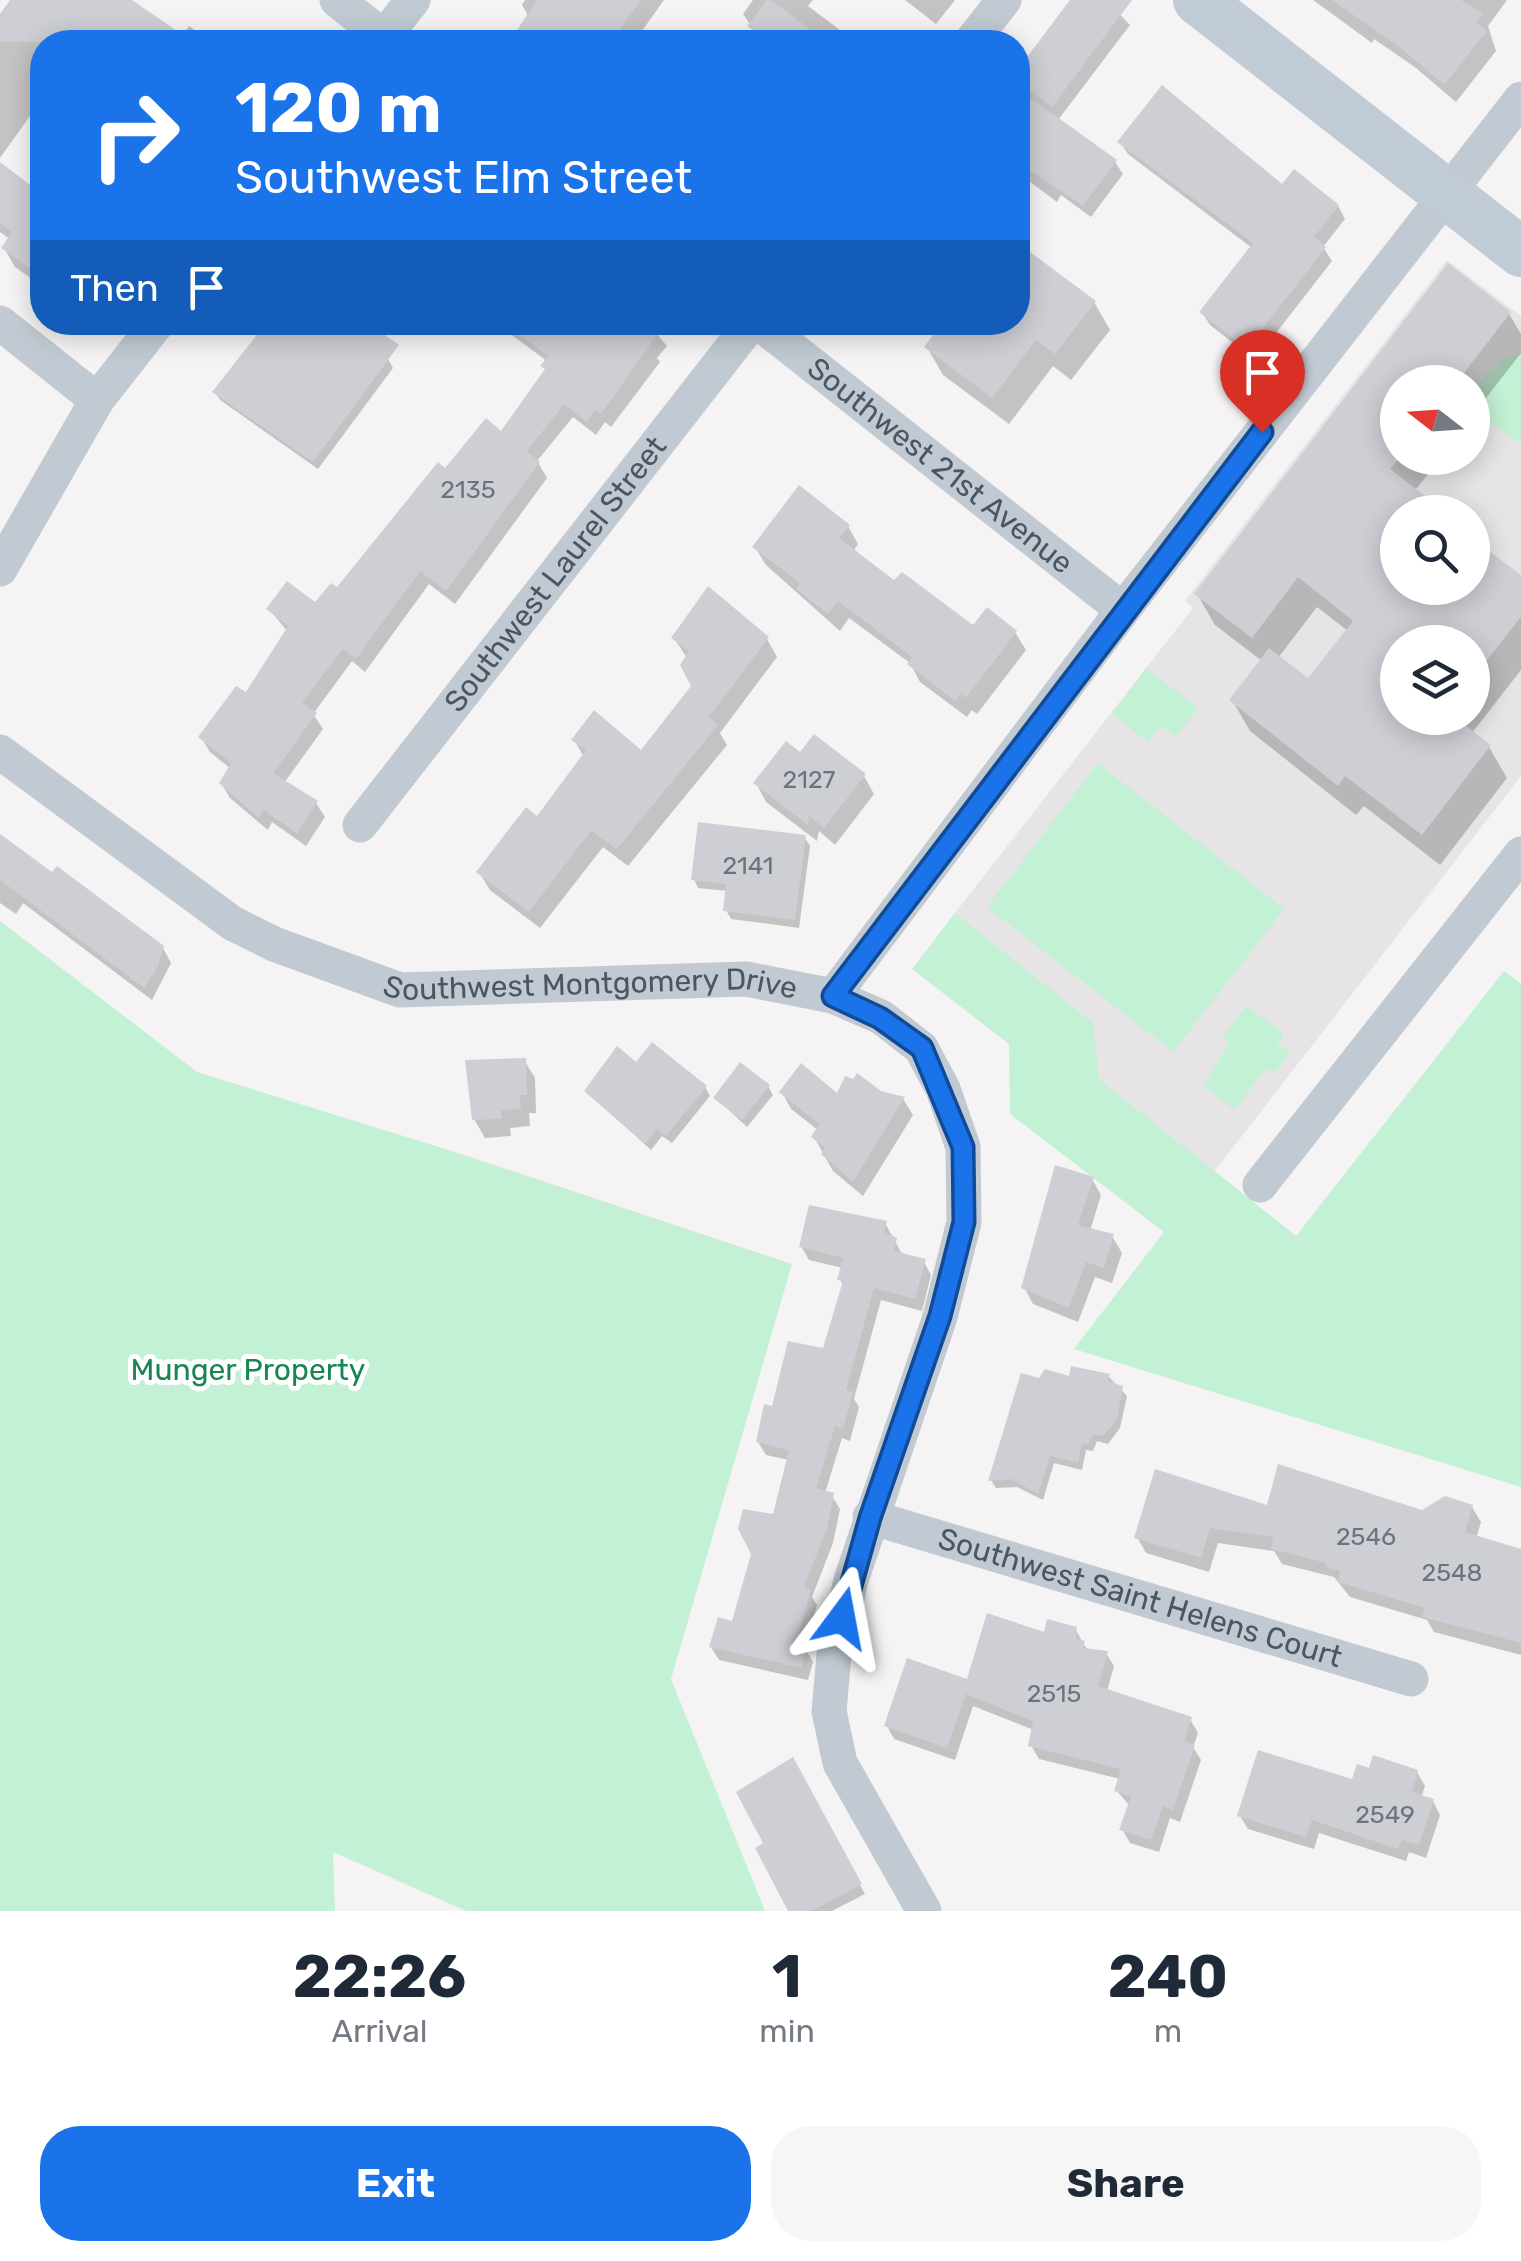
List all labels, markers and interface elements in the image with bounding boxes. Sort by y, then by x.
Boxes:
text: 120 m [235,67,442,150]
icon: right [70,70,200,200]
text: Southwest Elm Street [235,151,692,204]
icon: arrive [179,260,234,315]
text: Then [70,265,159,311]
pin [1220,330,1305,433]
icon: arrive [1235,345,1290,400]
street label: Southwest 21st Avenue [800,350,1080,581]
north arrow [1380,365,1490,475]
map controls [1380,365,1490,735]
street label: Southwest Laurel Street [437,429,674,719]
house number: 2135 [440,475,496,504]
button: search [1380,495,1490,605]
button: layers [1380,625,1490,735]
house number: 2127 [783,765,836,794]
house number: 2141 [722,851,774,880]
street label: Southwest Montgomery Drive [378,961,800,1008]
park label: Munger Property [131,1352,365,1388]
street label: Southwest Saint Helens Court [934,1520,1347,1675]
house number: 2546 [1336,1522,1396,1551]
house number: 2548 [1422,1558,1482,1587]
position arrow [790,1566,894,1670]
house number: 2515 [1027,1679,1081,1708]
house number: 2549 [1355,1800,1415,1829]
text: 22:26 [293,1941,466,2012]
text: 1 [772,1941,802,2012]
text: 240 [1108,1941,1228,2012]
text: Arrival [332,2012,428,2050]
text: min [759,2012,815,2050]
text: m [1154,2012,1182,2050]
button: Exit [40,2126,751,2241]
button: Share [771,2126,1481,2241]

